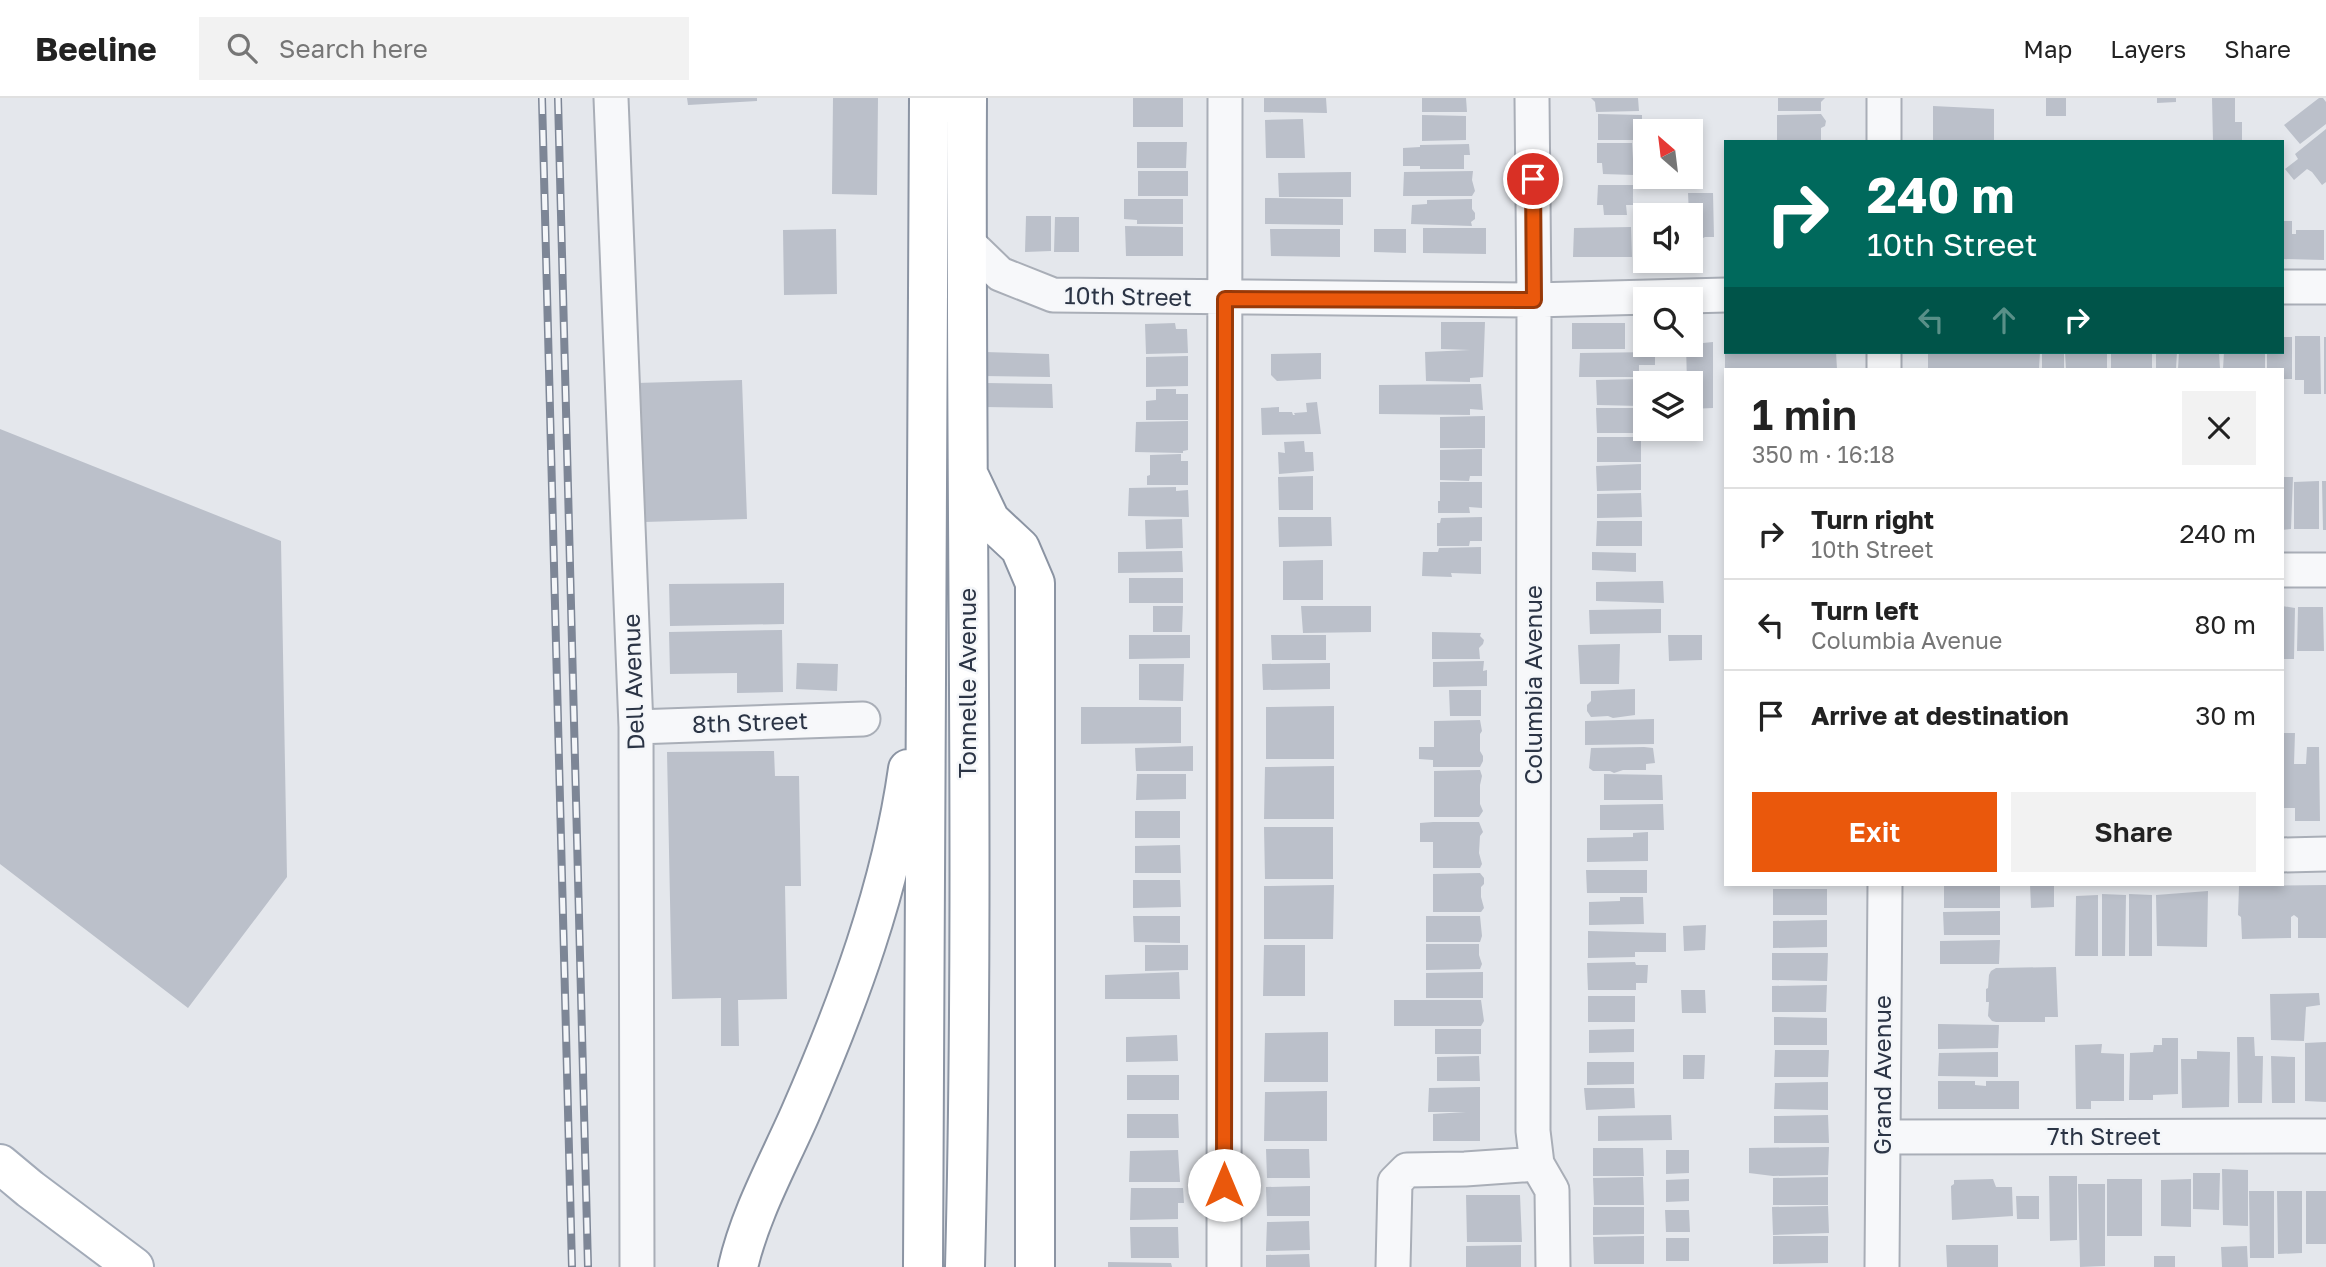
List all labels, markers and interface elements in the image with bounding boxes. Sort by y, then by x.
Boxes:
search box [199,17,689,80]
text: Beeline [35,29,157,68]
icon: search [223,29,261,67]
text: Search here [279,33,428,64]
text: Map [2023,34,2072,63]
text: Layers [2110,34,2186,63]
text: Share [2224,34,2291,63]
north arrow [1633,119,1703,189]
map controls [1633,119,1703,441]
pin [1503,149,1563,209]
icon: arrive [1514,160,1552,198]
text: 240 m [1867,165,2015,224]
icon: right [1752,168,1843,259]
button: sound [1633,203,1703,273]
text: 10th Street [1867,225,2038,263]
street label: 10th Street [1064,280,1192,311]
button: search [1633,287,1703,357]
icon: left [1912,301,1950,339]
icon: ahead [1985,301,2023,339]
icon: right [2058,301,2096,339]
button: layers [1633,371,1703,441]
text: 1 min [1752,389,1857,439]
button: close [2182,391,2256,465]
text: 350 m · 16:18 [1752,440,1895,468]
text: Turn right [1811,504,1934,535]
icon: right [1752,515,1790,553]
text: 240 m [2179,518,2256,549]
text: 10th Street [1811,535,1934,563]
street label: Columbia Avenue [1518,585,1547,785]
street label: Tonnelle Avenue [952,588,981,778]
text: Turn left [1811,595,1919,626]
icon: left [1752,606,1790,644]
text: 80 m [2195,609,2256,640]
street label: Dell Avenue [616,613,649,751]
text: Columbia Avenue [1811,626,2002,654]
icon: arrive [1752,697,1790,735]
text: Arrive at destination [1811,700,2069,731]
text: 30 m [2195,700,2256,731]
street label: 8th Street [691,705,808,738]
button: Exit [1752,792,1997,872]
button: Share [2011,792,2256,872]
street label: Grand Avenue [1867,995,1896,1155]
street label: 7th Street [2047,1121,2161,1150]
position arrow [1187,1148,1261,1222]

